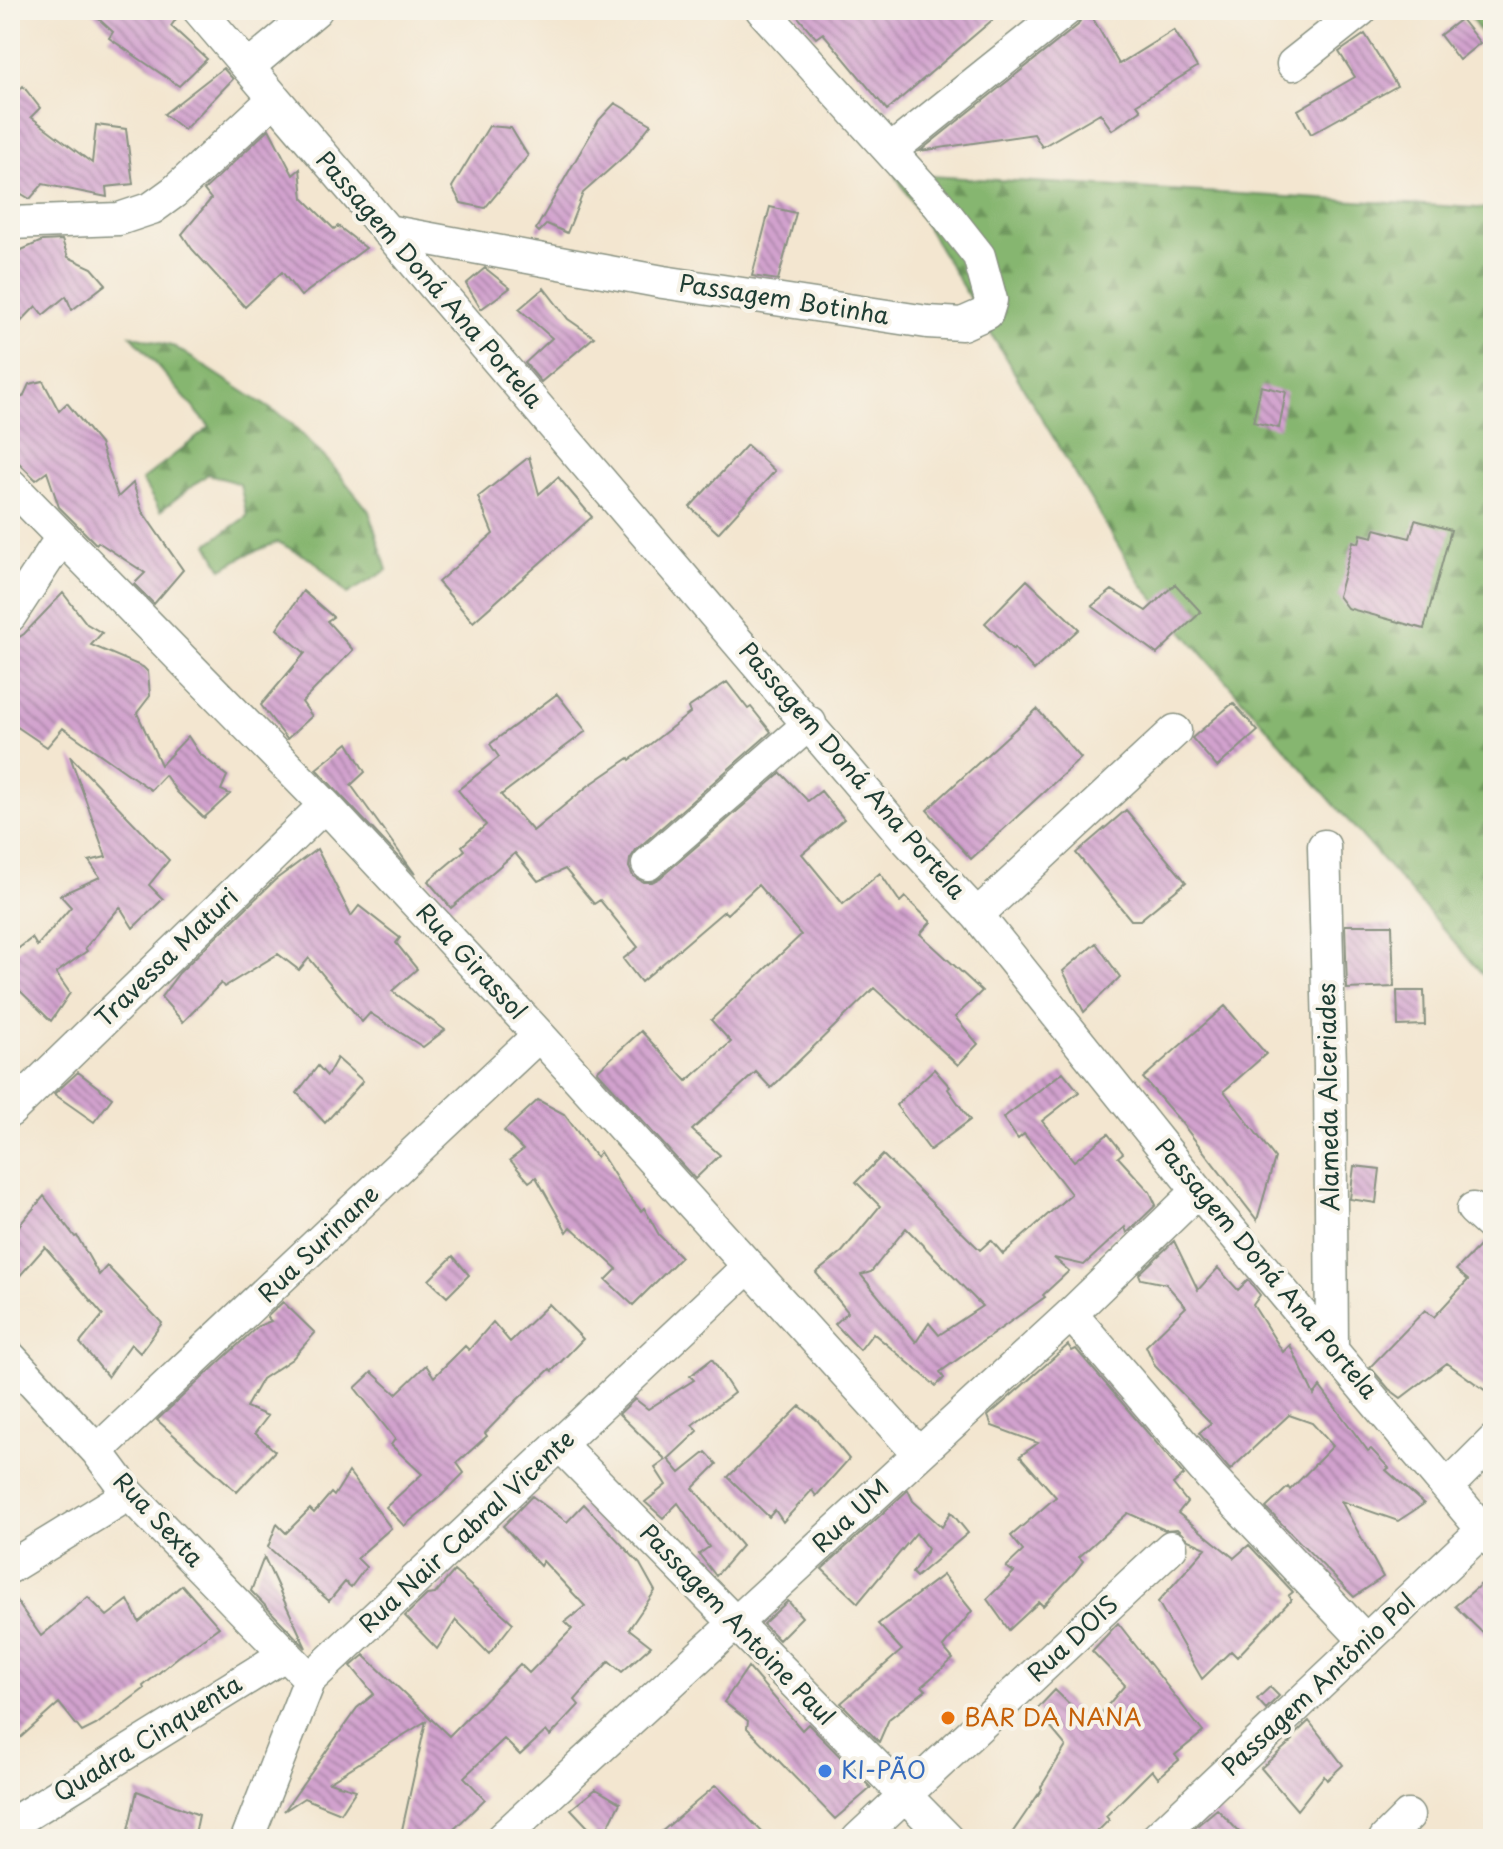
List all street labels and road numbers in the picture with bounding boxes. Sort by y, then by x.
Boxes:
street label: Passagem Doná Ana Portela [309,142,553,415]
street label: Passagem Botinha [677,264,892,332]
street label: Passagem Doná Ana Portela [732,633,976,906]
street label: Travessa Maturi [86,879,245,1035]
street label: Rua Girassol [409,894,536,1027]
street label: Alameda Alceriades [1307,982,1347,1212]
street label: Passagem Doná Ana Portela [1148,1130,1388,1406]
street label: Rua Surinane [249,1175,386,1310]
street label: Rua Nair Cabral Vicente [350,1421,582,1640]
street label: Rua Sexta [106,1463,213,1574]
street label: Rua UM [803,1469,896,1560]
street label: Passagem Antoine Paul [632,1515,844,1733]
street label: Passagem Antônio Pol [1212,1584,1423,1783]
street label: Rua DOIS [1018,1586,1125,1689]
street label: Quadra Cinquenta [46,1665,248,1810]

